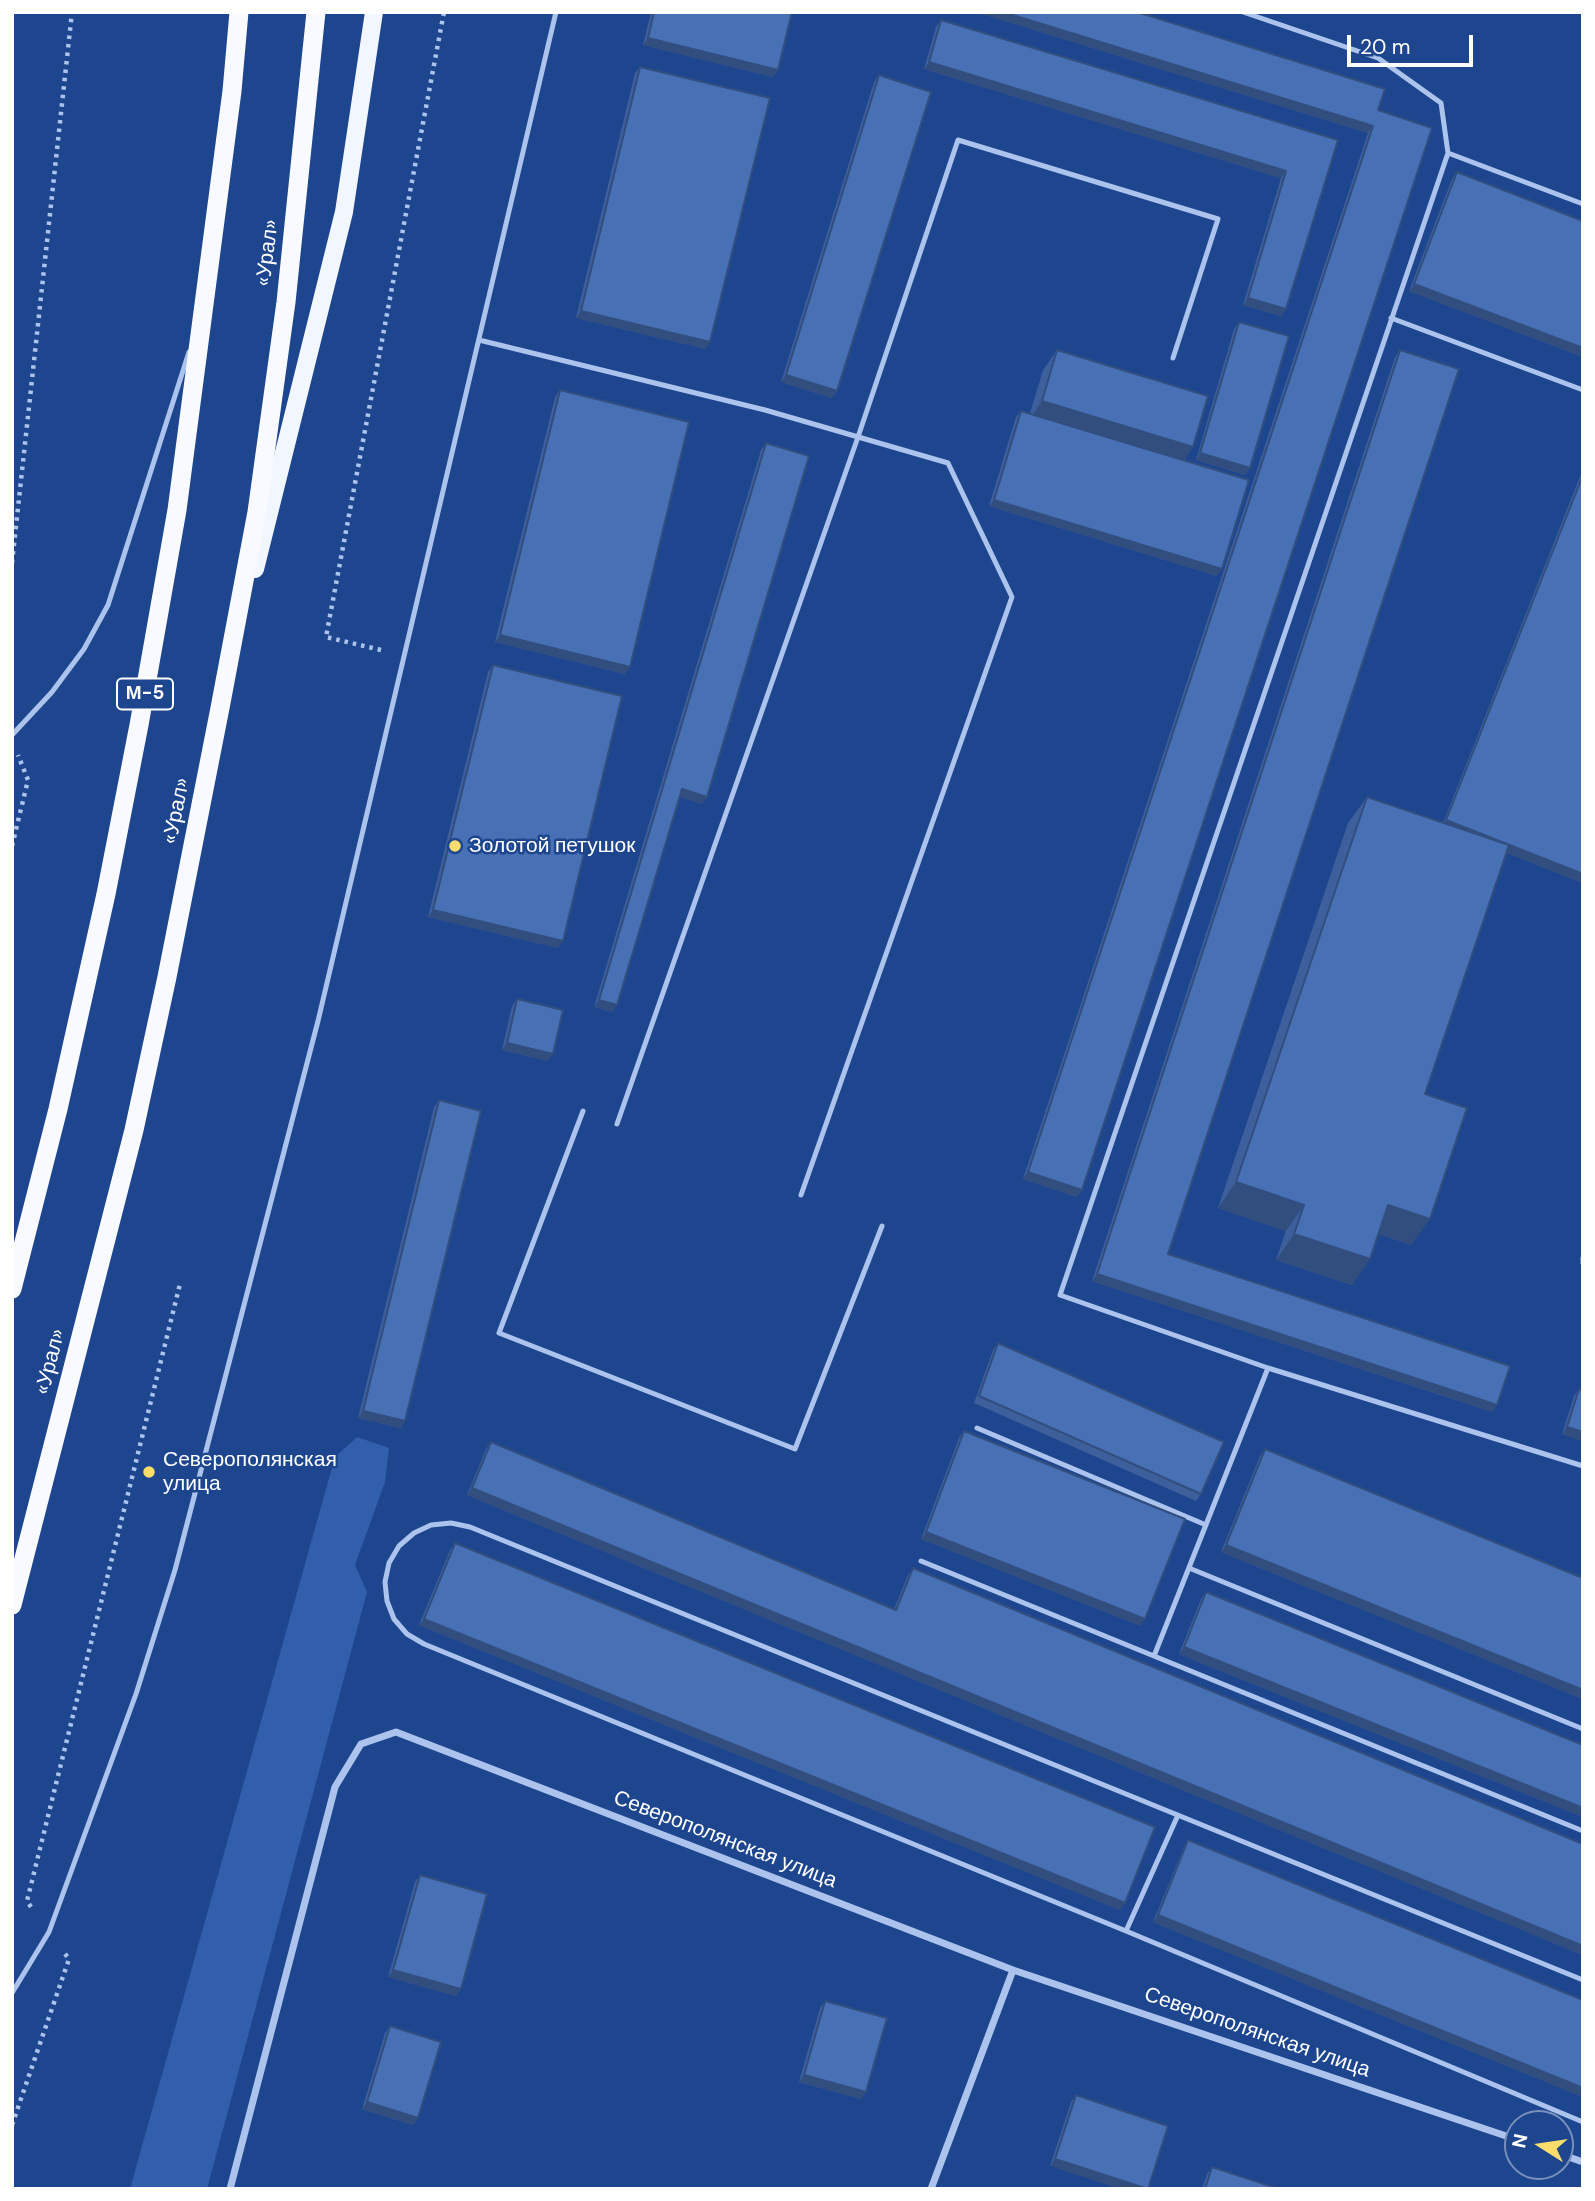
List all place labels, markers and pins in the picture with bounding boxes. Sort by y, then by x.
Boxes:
place label: Золотой петушок [469,833,635,859]
marker: Золотой петушок [447,838,463,854]
place label: Северополянская улица [163,1447,337,1497]
marker: Северополянская улица [141,1464,157,1480]

